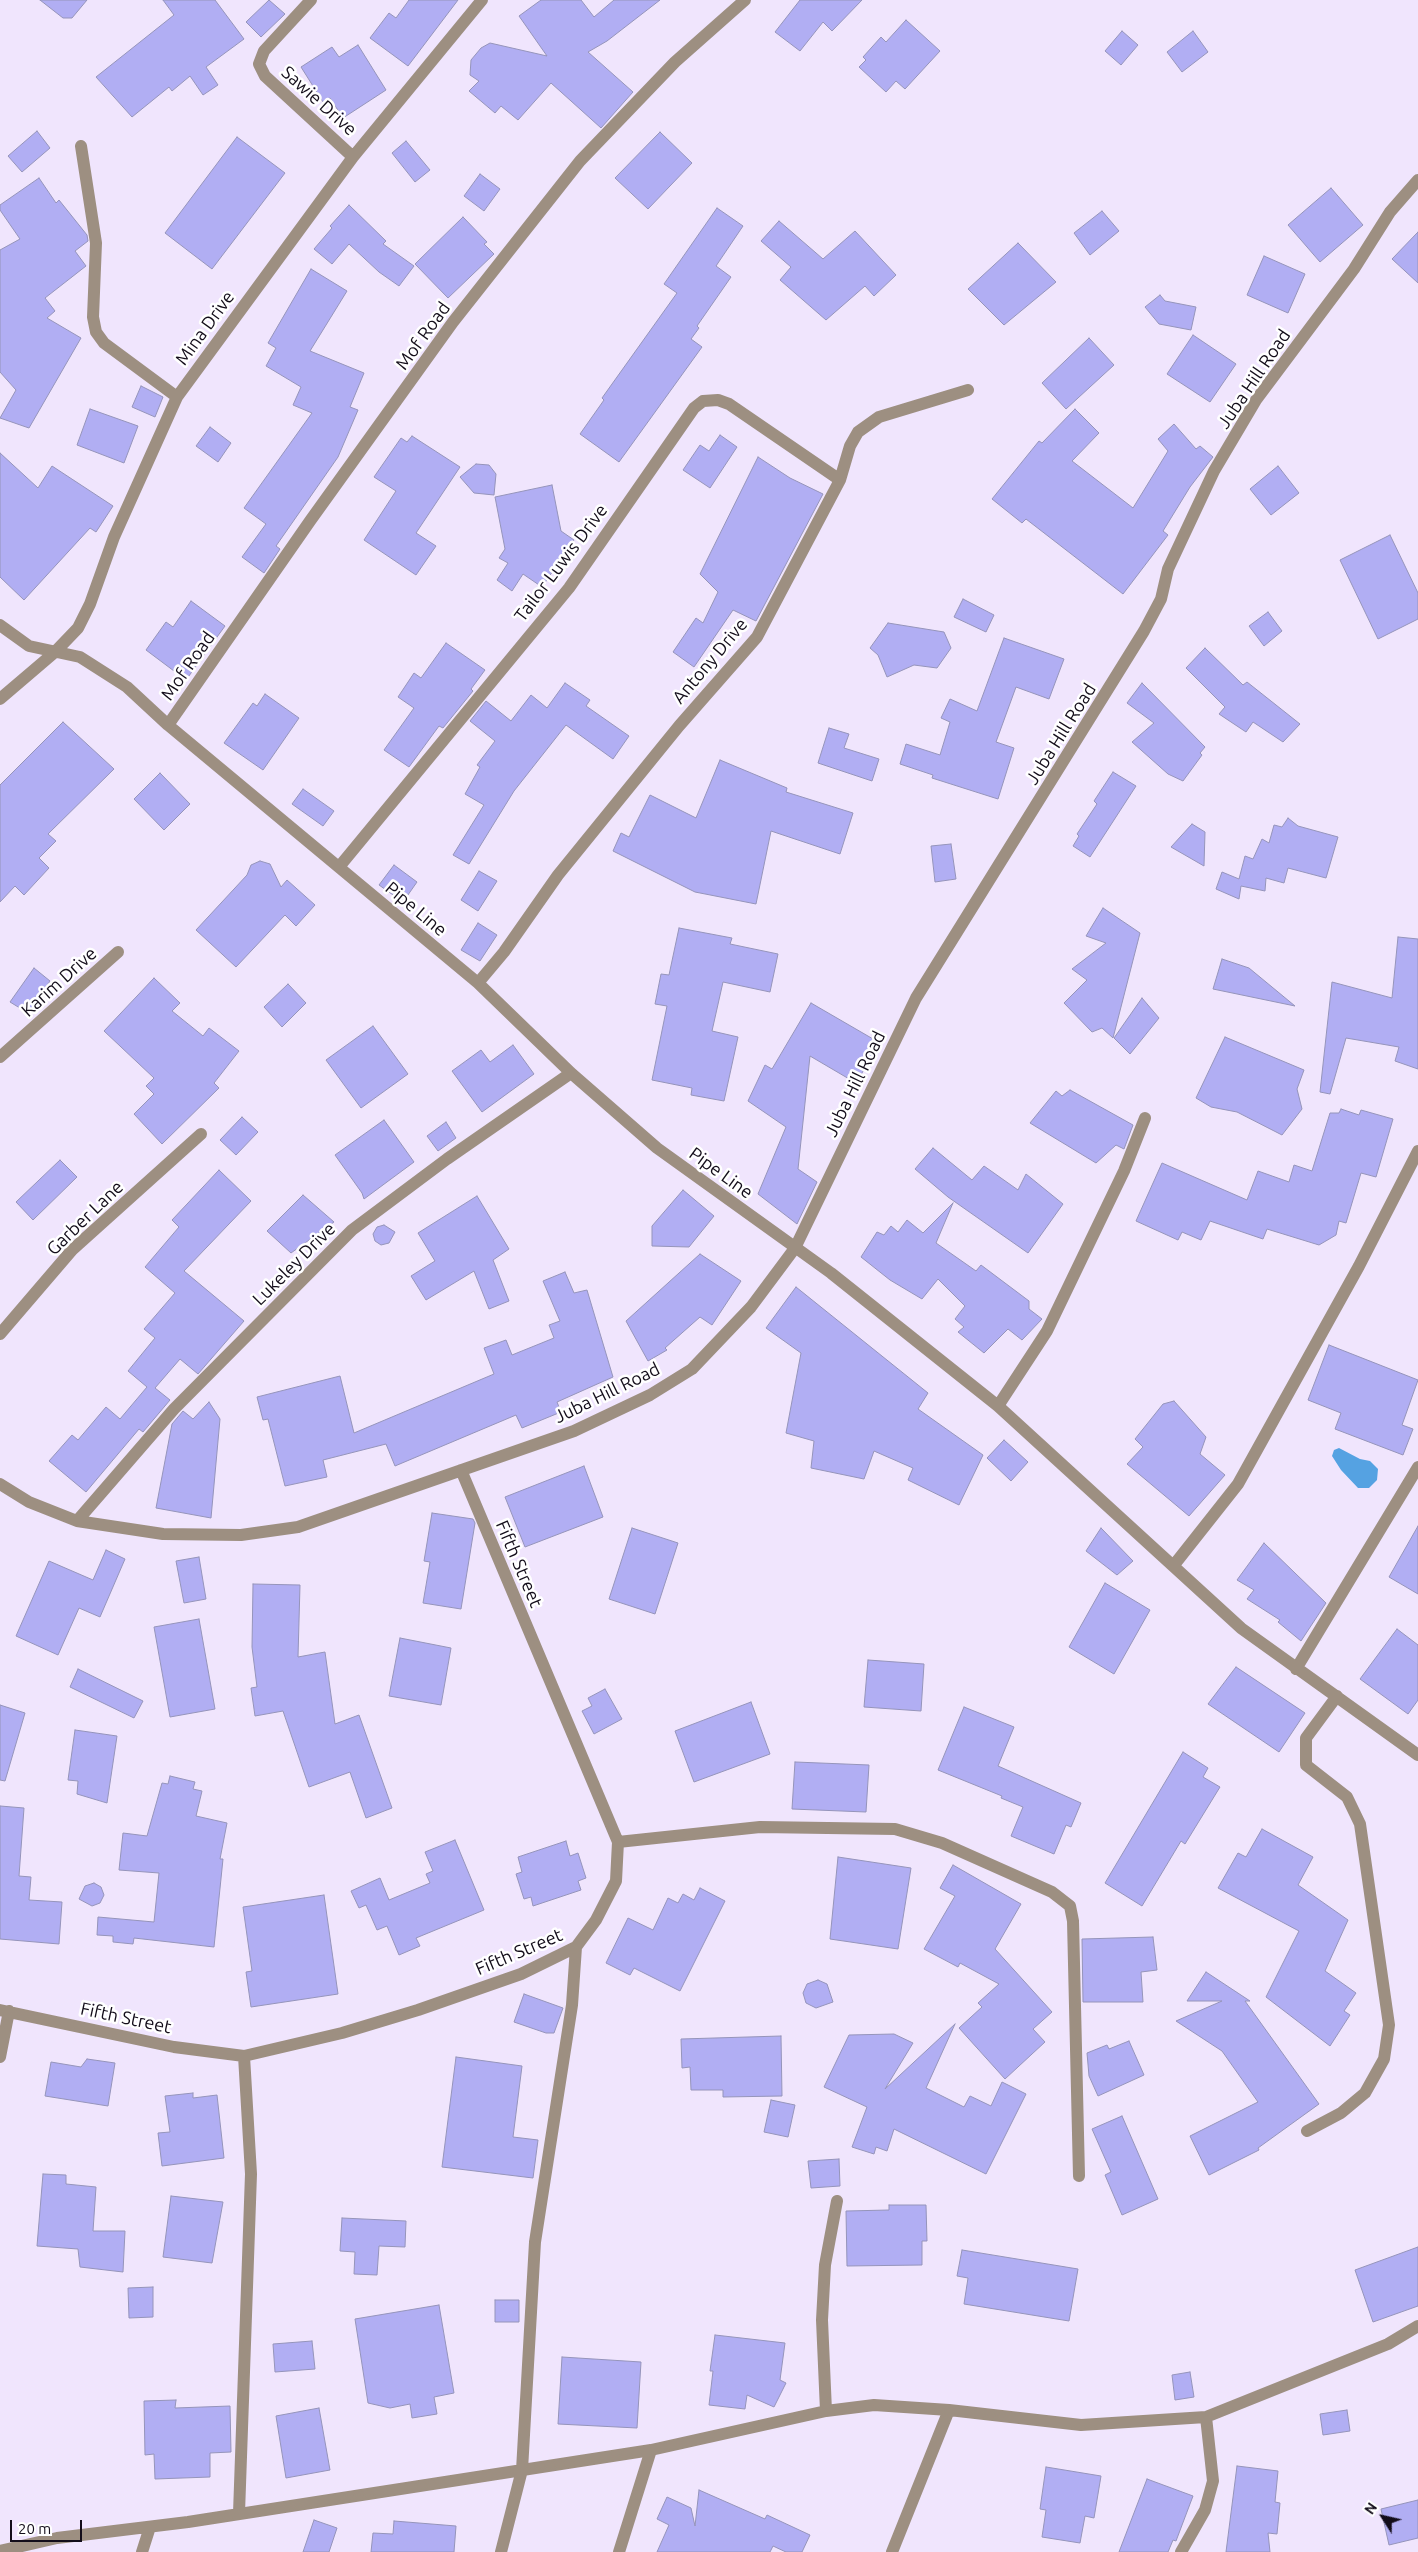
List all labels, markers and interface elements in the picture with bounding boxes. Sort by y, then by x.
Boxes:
street label: Sawie Drive [277,62,361,140]
street label: Mina Drive [171,287,239,369]
street label: Mof Road [391,298,455,374]
street label: Juba Hill Road [1213,325,1295,433]
street label: Tailor Luwis Drive [510,500,612,626]
street label: Antony Drive [668,614,752,708]
street label: Mof Road [157,628,219,704]
street label: Juba Hill Road [1021,680,1101,788]
street label: Pipe Line [381,877,451,941]
street label: Karim Drive [17,943,101,1021]
street label: Juba Hill Road [820,1028,890,1140]
street label: Pipe Line [685,1143,757,1203]
street label: Garber Lane [42,1176,128,1260]
street label: Lukeley Drive [248,1218,340,1310]
street label: Juba Hill Road [551,1358,663,1428]
street label: Fifth Street [491,1517,547,1611]
street label: Fifth Street [472,1924,566,1980]
street label: Fifth Street [79,1998,173,2038]
north arrow [1358,2492,1408,2542]
text: N [1361,2500,1380,2517]
scale bar [12,2510,85,2542]
text: 20 m [18,2520,51,2537]

